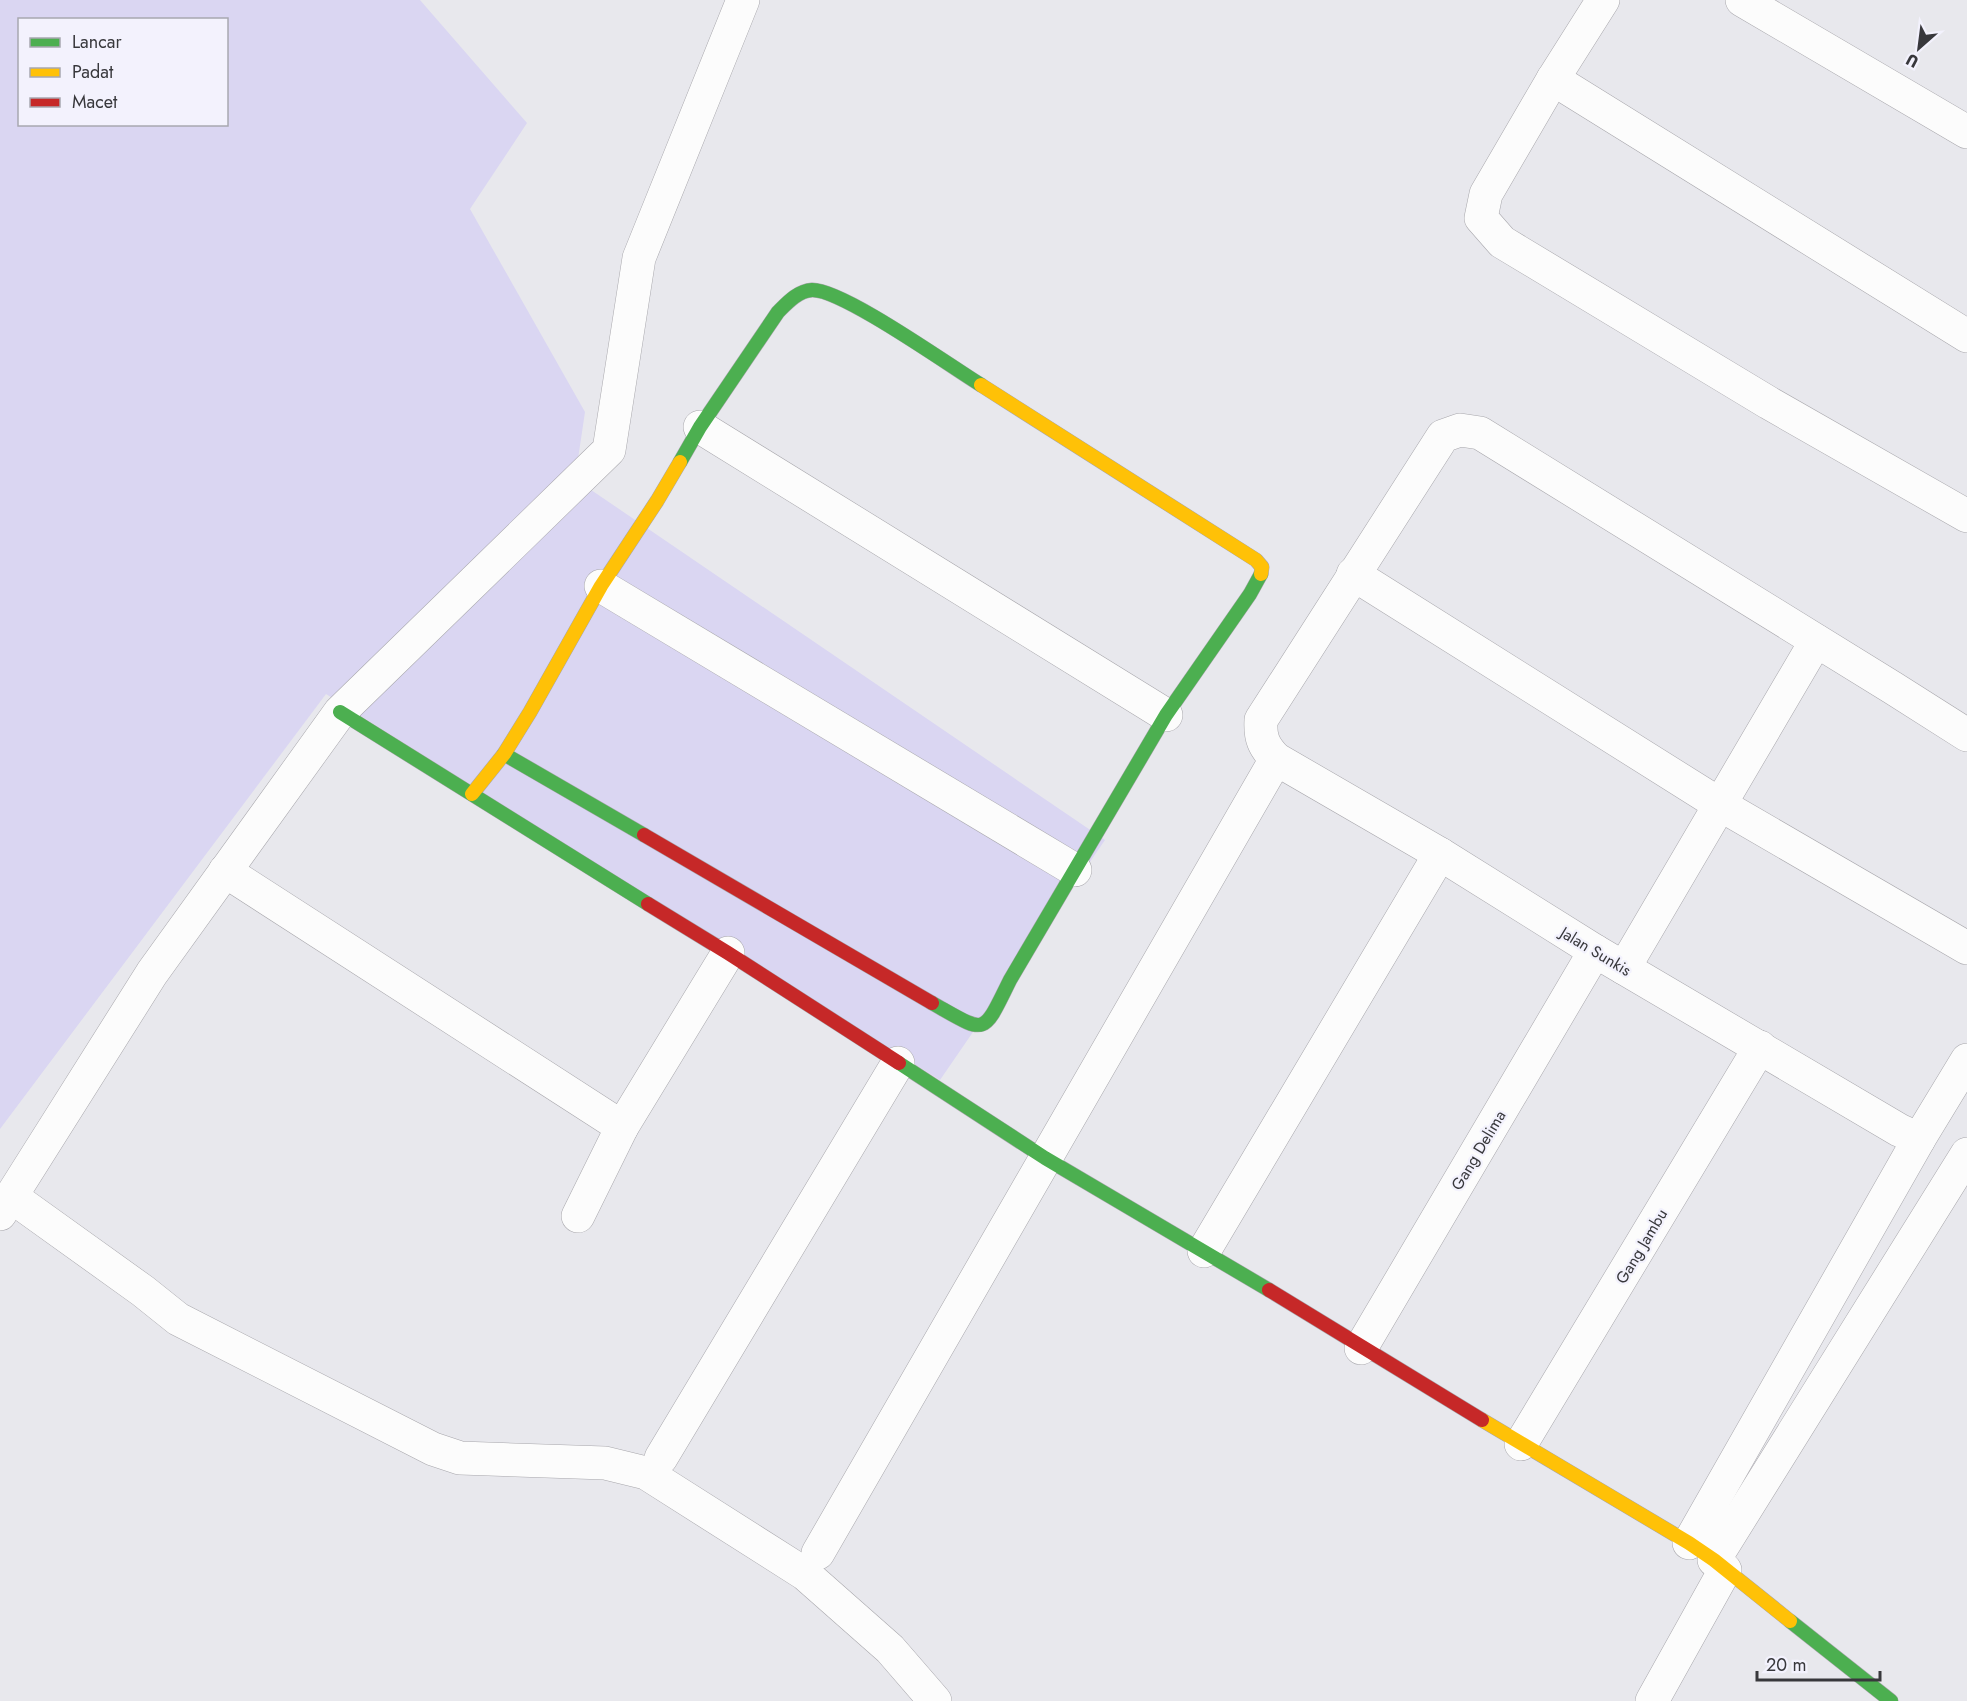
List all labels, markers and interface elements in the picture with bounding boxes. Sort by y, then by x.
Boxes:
legend [18,18,228,126]
north arrow [1889,18,1949,78]
text: Lancar [72,29,122,55]
text: U [1902,48,1923,74]
text: Padat [72,59,114,85]
text: Macet [72,89,118,115]
street label: Jalan Sunkis [1554,920,1636,982]
street label: Gang Delima [1446,1106,1511,1195]
street label: Gang Jambu [1610,1204,1673,1288]
scale bar [1757,1644,1880,1682]
text: 20 m [1766,1652,1806,1678]

